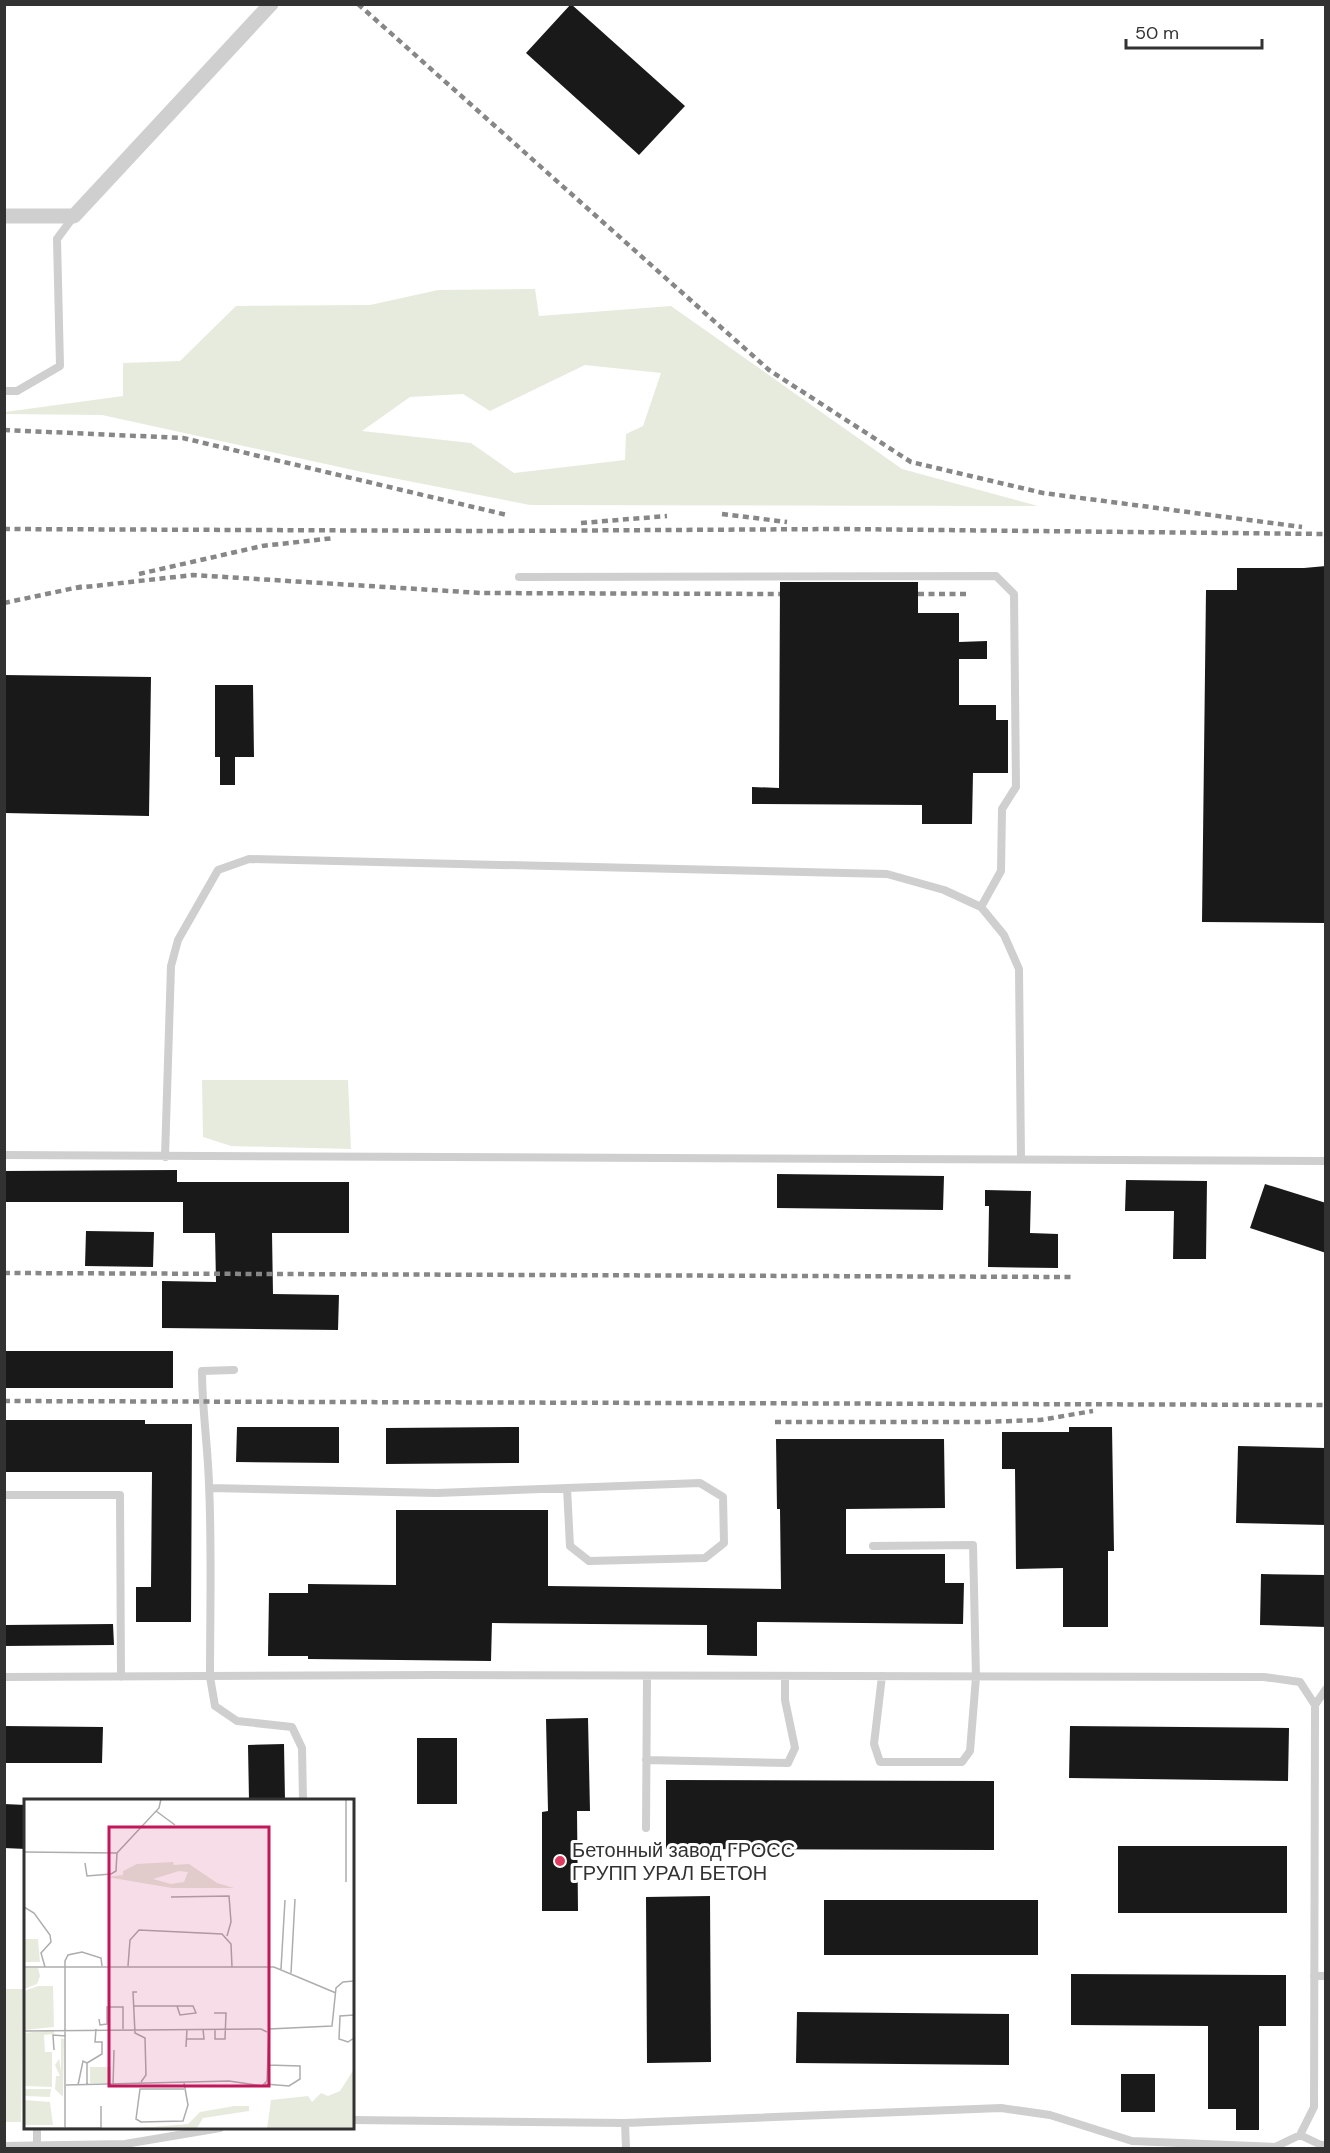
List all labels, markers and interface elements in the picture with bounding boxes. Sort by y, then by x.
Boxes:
scale bar [1126,12,1262,50]
text: 50 m [1135,21,1179,45]
inset map [24,1799,354,2129]
place label: Бетонный завод ГРОСС ГРУПП УРАЛ БЕТОН [572,1837,795,1886]
marker: Бетонный завод ГРОСС ГРУПП УРАЛ БЕТОН [553,1854,567,1868]

